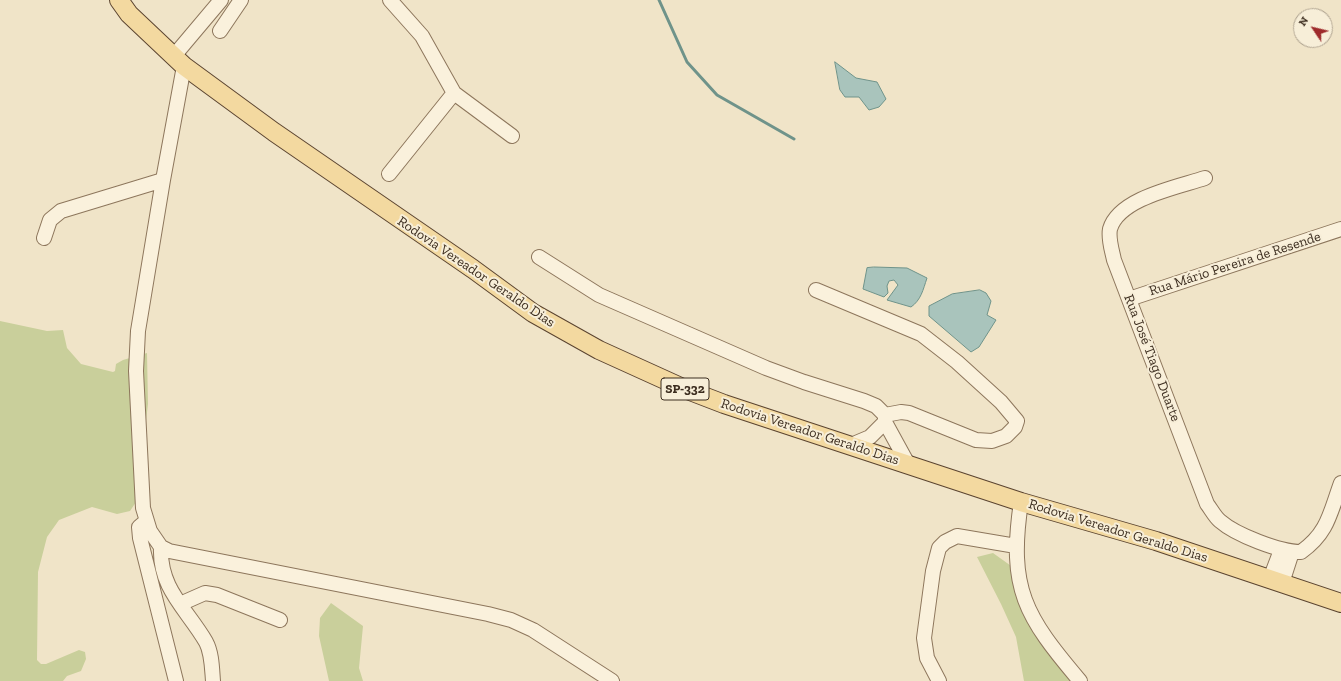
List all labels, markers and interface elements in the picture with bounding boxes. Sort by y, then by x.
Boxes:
north arrow [1293,8,1333,48]
text: N [1296,14,1311,29]
street label: Rodovia Vereador Geraldo Dias [394,213,558,331]
street label: Rua Mário Pereira de Resende [1147,228,1323,300]
street label: Rua José Tiago Duarte [1120,292,1184,424]
road number: SP-332 [661,378,709,400]
street label: Rodovia Vereador Geraldo Dias [719,395,901,469]
street label: Rodovia Vereador Geraldo Dias [1026,496,1210,566]

